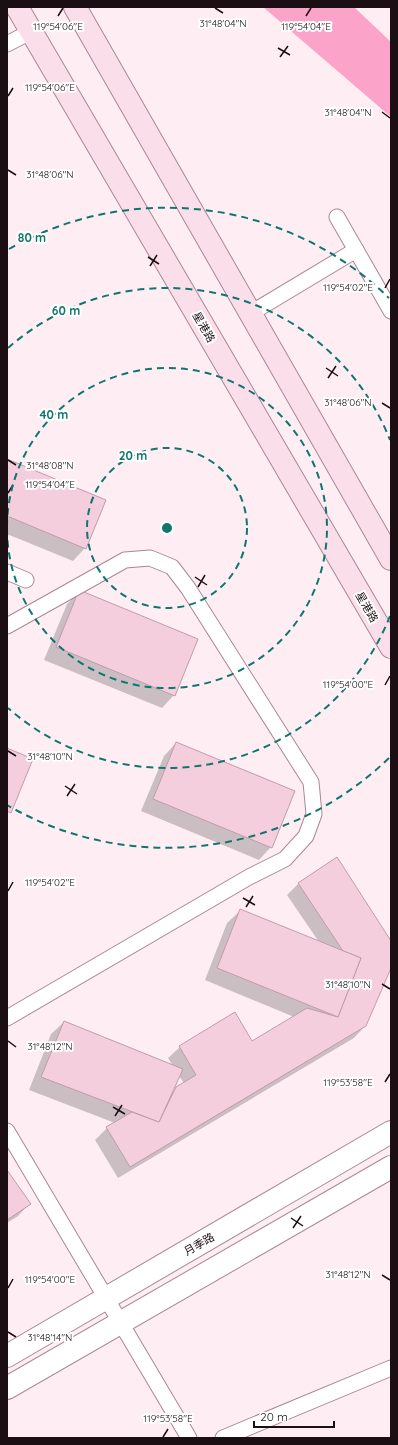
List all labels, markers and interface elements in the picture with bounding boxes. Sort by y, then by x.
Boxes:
text: 31°48'04"N [199,17,247,30]
text: 119°54'06"E [33,20,83,33]
text: 119°54'04"E [281,20,331,33]
text: 119°54'06"E [25,81,75,94]
text: 31°48'04"N [324,106,372,119]
text: 31°48'06"N [26,168,74,181]
text: 80 m [18,230,46,245]
text: 119°54'02"E [323,281,373,294]
text: 60 m [52,303,80,318]
street label: 星港路 [190,309,218,345]
text: 31°48'06"N [324,396,372,409]
text: 40 m [40,407,68,422]
text: 20 m [119,448,147,463]
text: 31°48'08"N [26,459,74,472]
text: 119°54'04"E [25,478,75,491]
centre of rings [160,521,174,535]
street label: 星港路 [353,589,381,625]
text: 119°54'00"E [323,678,373,691]
text: 31°48'10"N [27,750,73,763]
text: 119°54'02"E [25,876,75,889]
text: 31°48'10"N [325,978,371,991]
text: 31°48'12"N [27,1040,73,1053]
text: 119°53'58"E [323,1076,373,1089]
street label: 月季路 [181,1230,217,1258]
text: 31°48'12"N [325,1268,371,1281]
text: 119°54'00"E [25,1273,75,1286]
text: 31°48'14"N [28,1331,72,1344]
scale bar [254,1403,334,1429]
text: 20 m [260,1409,288,1424]
text: 119°53'58"E [143,1412,193,1425]

